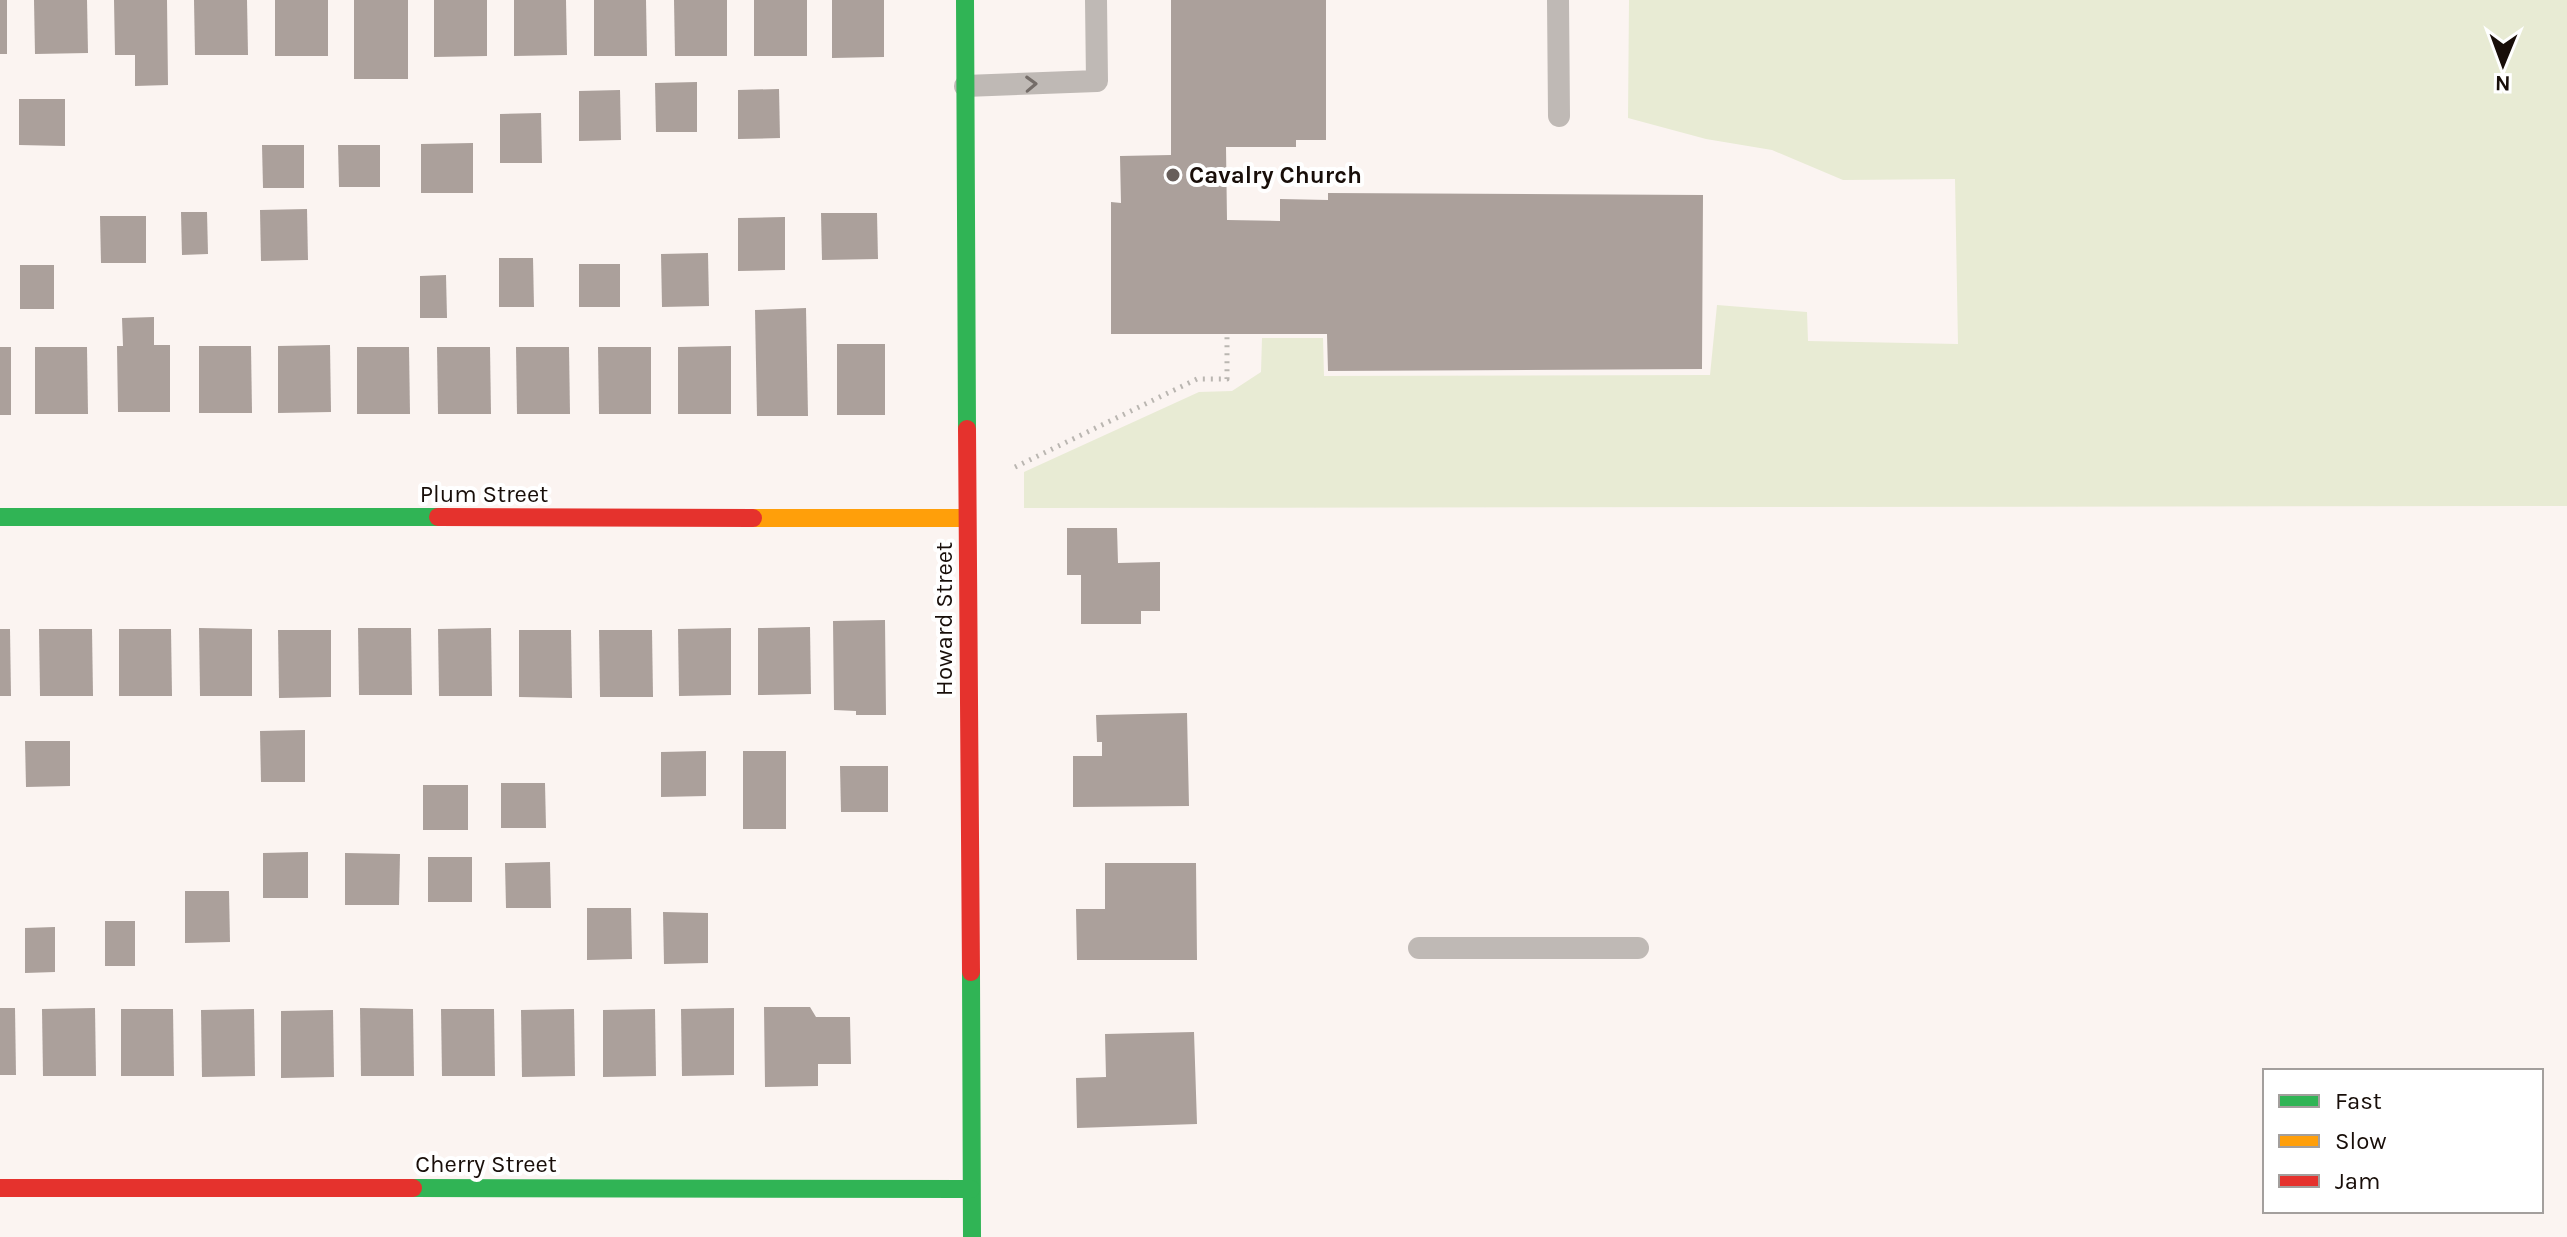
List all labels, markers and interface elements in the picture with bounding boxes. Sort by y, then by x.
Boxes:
north arrow [2463,24,2543,104]
text: N [2495,70,2511,96]
one-way arrow [1025,75,1038,92]
place label: Cavalry Church [1189,161,1362,189]
marker: Cavalry Church [1164,166,1182,184]
street label: Plum Street [420,480,548,508]
street label: Howard Street [930,542,958,696]
legend [2263,1069,2543,1213]
text: Fast [2335,1087,2382,1115]
text: Slow [2335,1127,2387,1155]
street label: Cherry Street [415,1150,557,1178]
text: Jam [2335,1167,2380,1195]

